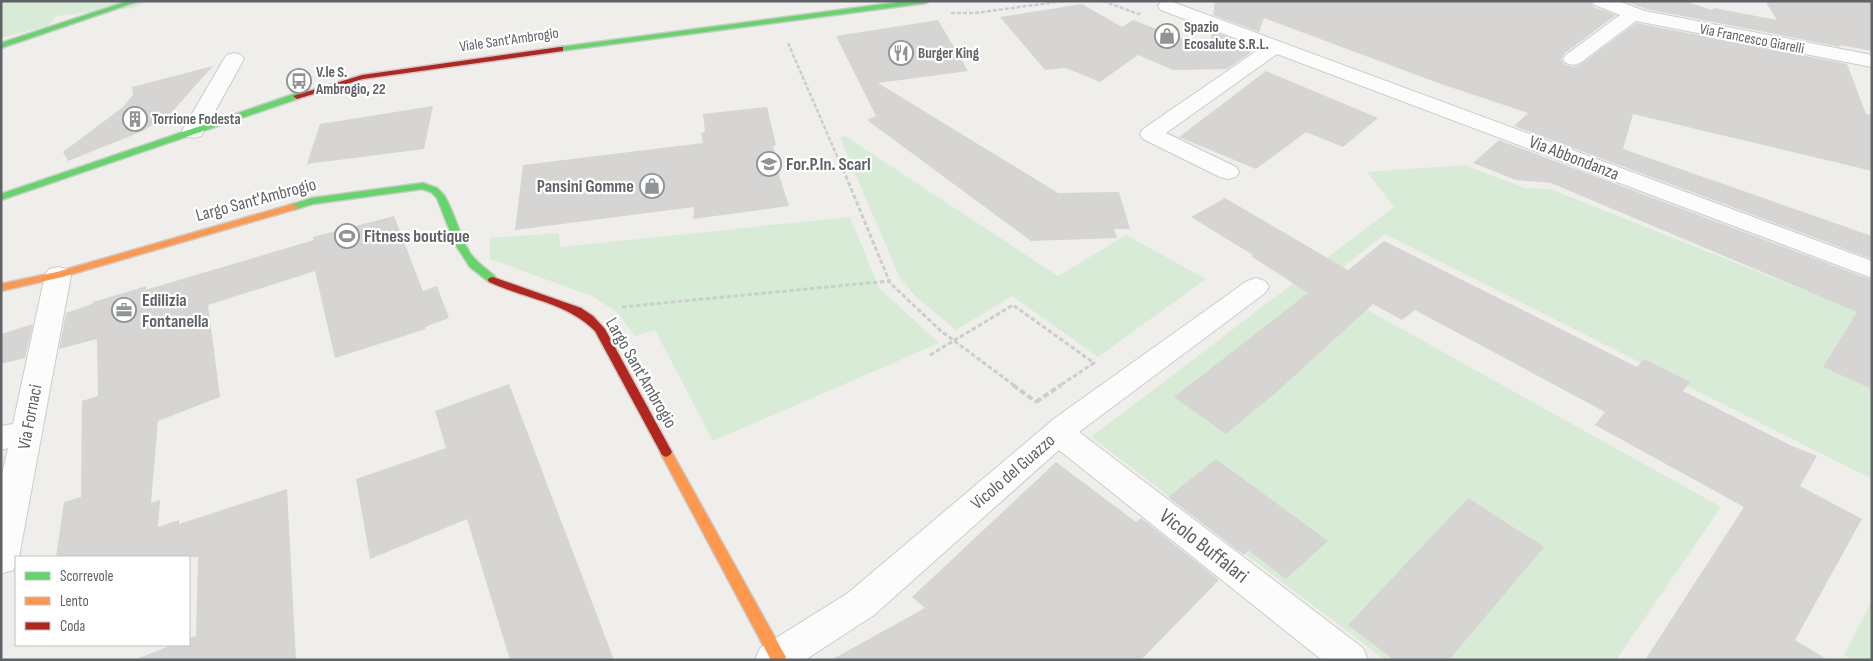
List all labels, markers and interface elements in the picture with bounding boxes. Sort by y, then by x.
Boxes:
place label: Spazio Ecosalute S.R.L. [1184,18,1269,54]
street label: Via Francesco Giarelli [1698,20,1806,59]
shop icon: Spazio Ecosalute S.R.L. [1154,23,1180,49]
street label: Viale Sant'Ambrogio [458,24,560,56]
restaurant icon: Burger King [888,40,914,66]
place label: Burger King [918,44,980,63]
place label: V.le S. Ambrogio, 22 [315,63,386,99]
bus stop icon: V.le S. Ambrogio, 22 [286,68,312,94]
building icon: Torrione Fodesta [122,106,148,132]
place label: Torrione Fodesta [152,110,241,129]
street label: Via Abbondanza [1526,131,1622,185]
school or university icon: For.P.In. Scarl [756,151,782,177]
place label: For.P.In. Scarl [786,154,871,175]
shop icon: Pansini Gomme [639,173,665,199]
street label: Largo Sant'Ambrogio [193,174,319,226]
place label: Pansini Gomme [537,176,634,197]
sports icon: Fitness boutique [334,223,360,249]
place label: Fitness boutique [364,226,470,247]
place label: Edilizia Fontanella [142,290,209,332]
office icon: Edilizia Fontanella [111,297,137,323]
street label: Largo Sant'Ambrogio [601,314,681,432]
street label: Via Fornaci [13,383,47,451]
street label: Vicolo del Guazzo [967,430,1059,514]
street label: Vicolo Buffalari [1154,503,1254,589]
legend [15,556,190,646]
text: Scorrevole [60,567,114,586]
text: Lento [60,592,89,611]
text: Coda [60,617,86,636]

